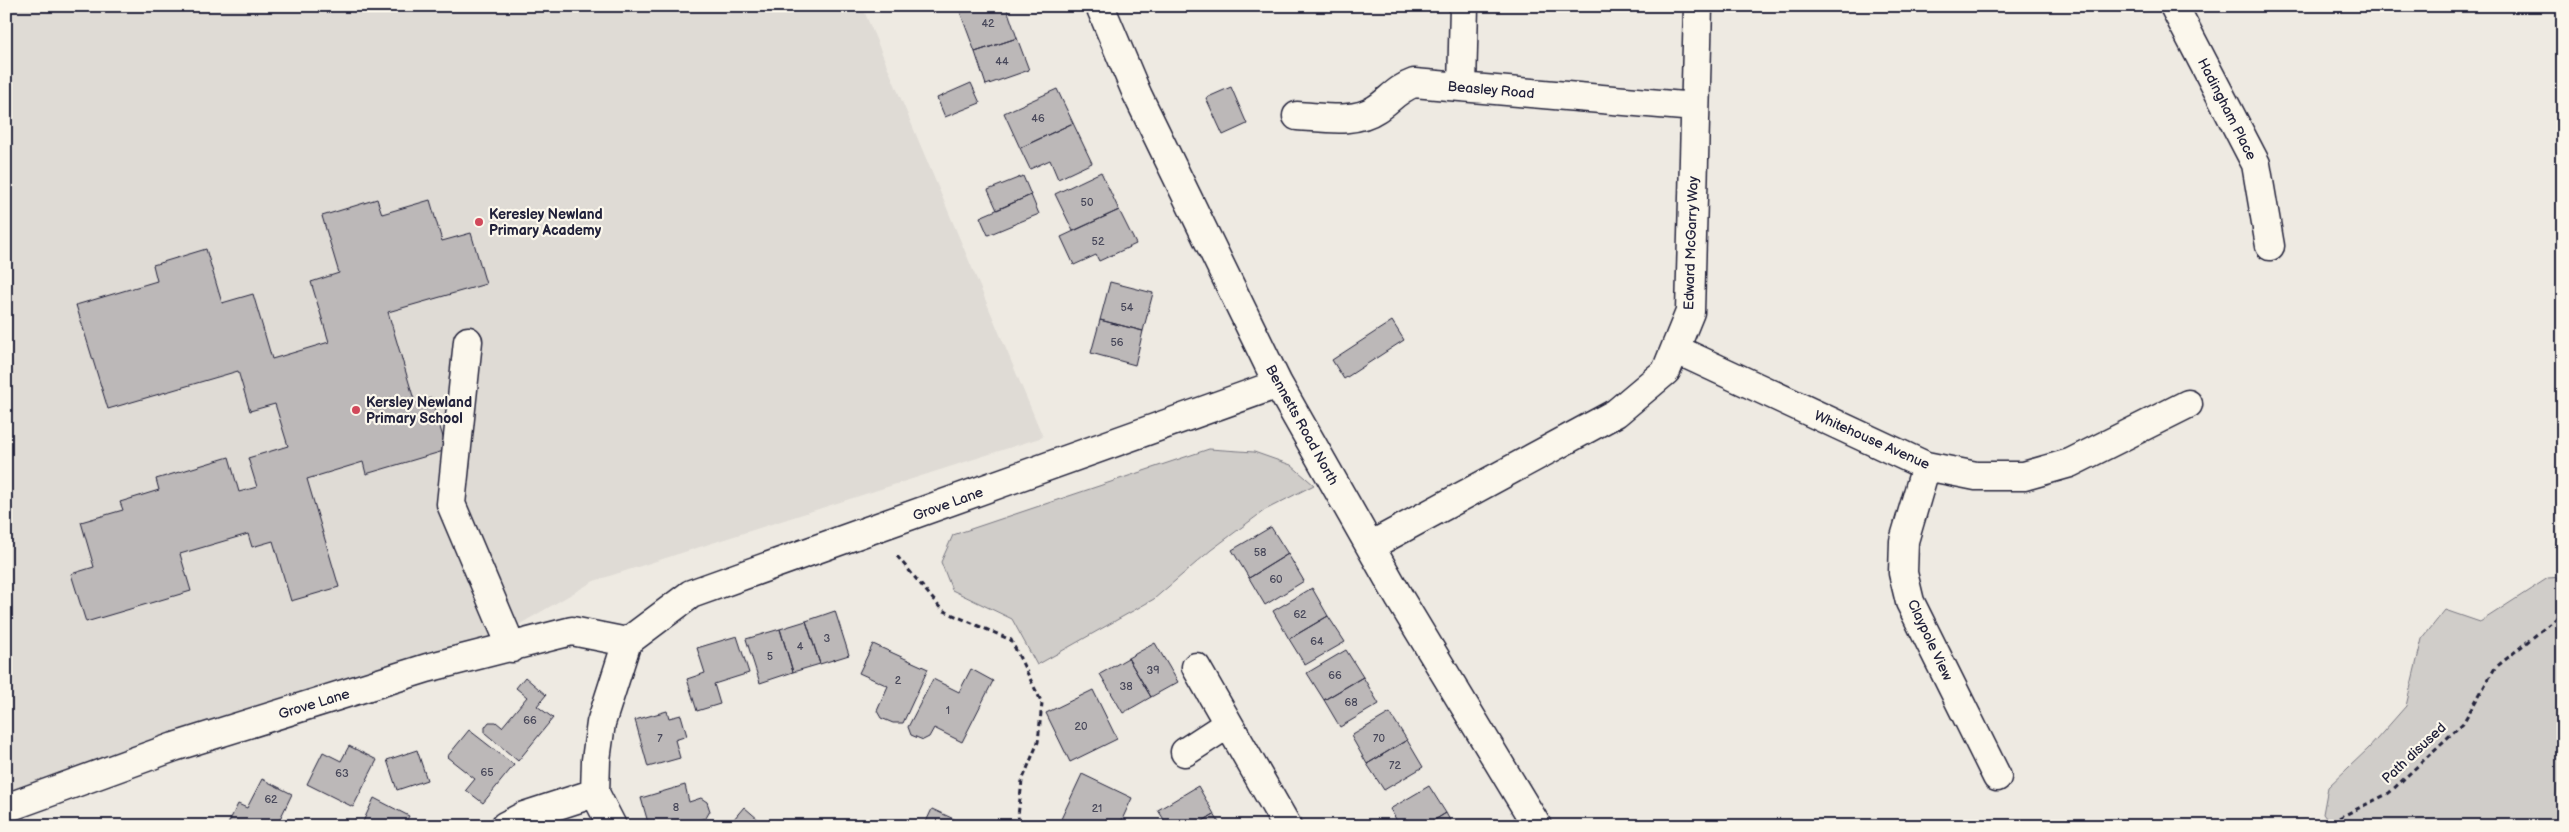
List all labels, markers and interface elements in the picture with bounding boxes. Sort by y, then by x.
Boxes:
house number: 42 [981,17,995,30]
house number: 44 [995,55,1009,68]
street label: Hadingham Place [2194,55,2260,163]
street label: Beasley Road [1447,78,1535,102]
house number: 46 [1031,112,1045,125]
street label: Edward McGarry Way [1680,175,1702,310]
house number: 50 [1081,196,1094,209]
place label: Keresley Newland Primary Academy [489,206,603,239]
marker: Keresley Newland Primary Academy [473,216,485,228]
house number: 52 [1092,235,1105,248]
house number: 54 [1120,301,1134,314]
house number: 56 [1110,336,1124,349]
street label: Bennetts Road North [1262,362,1342,488]
place label: Kersley Newland Primary School [366,394,472,427]
marker: Kersley Newland Primary School [350,404,362,416]
street label: Whitehouse Avenue [1812,407,1932,473]
street label: Grove Lane [911,483,985,525]
house number: 58 [1254,546,1266,559]
house number: 60 [1269,573,1283,586]
street label: Claypole View [1904,597,1956,684]
house number: 62 [1293,608,1307,621]
house number: 3 [824,632,831,645]
house number: 64 [1310,635,1324,648]
house number: 4 [797,640,804,653]
house number: 5 [767,650,773,663]
house number: 39 [1146,664,1160,677]
house number: 66 [1328,669,1342,682]
house number: 2 [895,674,902,687]
house number: 38 [1119,680,1133,693]
street label: Grove Lane [276,685,352,723]
house number: 68 [1344,696,1358,709]
house number: 1 [946,704,950,717]
house number: 66 [523,714,537,727]
street label: Path disused [2378,719,2450,787]
house number: 20 [1075,720,1088,733]
house number: 7 [657,732,663,745]
house number: 70 [1373,732,1385,745]
house number: 72 [1389,759,1401,772]
house number: 65 [480,766,494,779]
house number: 63 [335,767,349,780]
house number: 62 [264,793,278,806]
house number: 8 [673,801,679,814]
house number: 21 [1092,802,1102,815]

